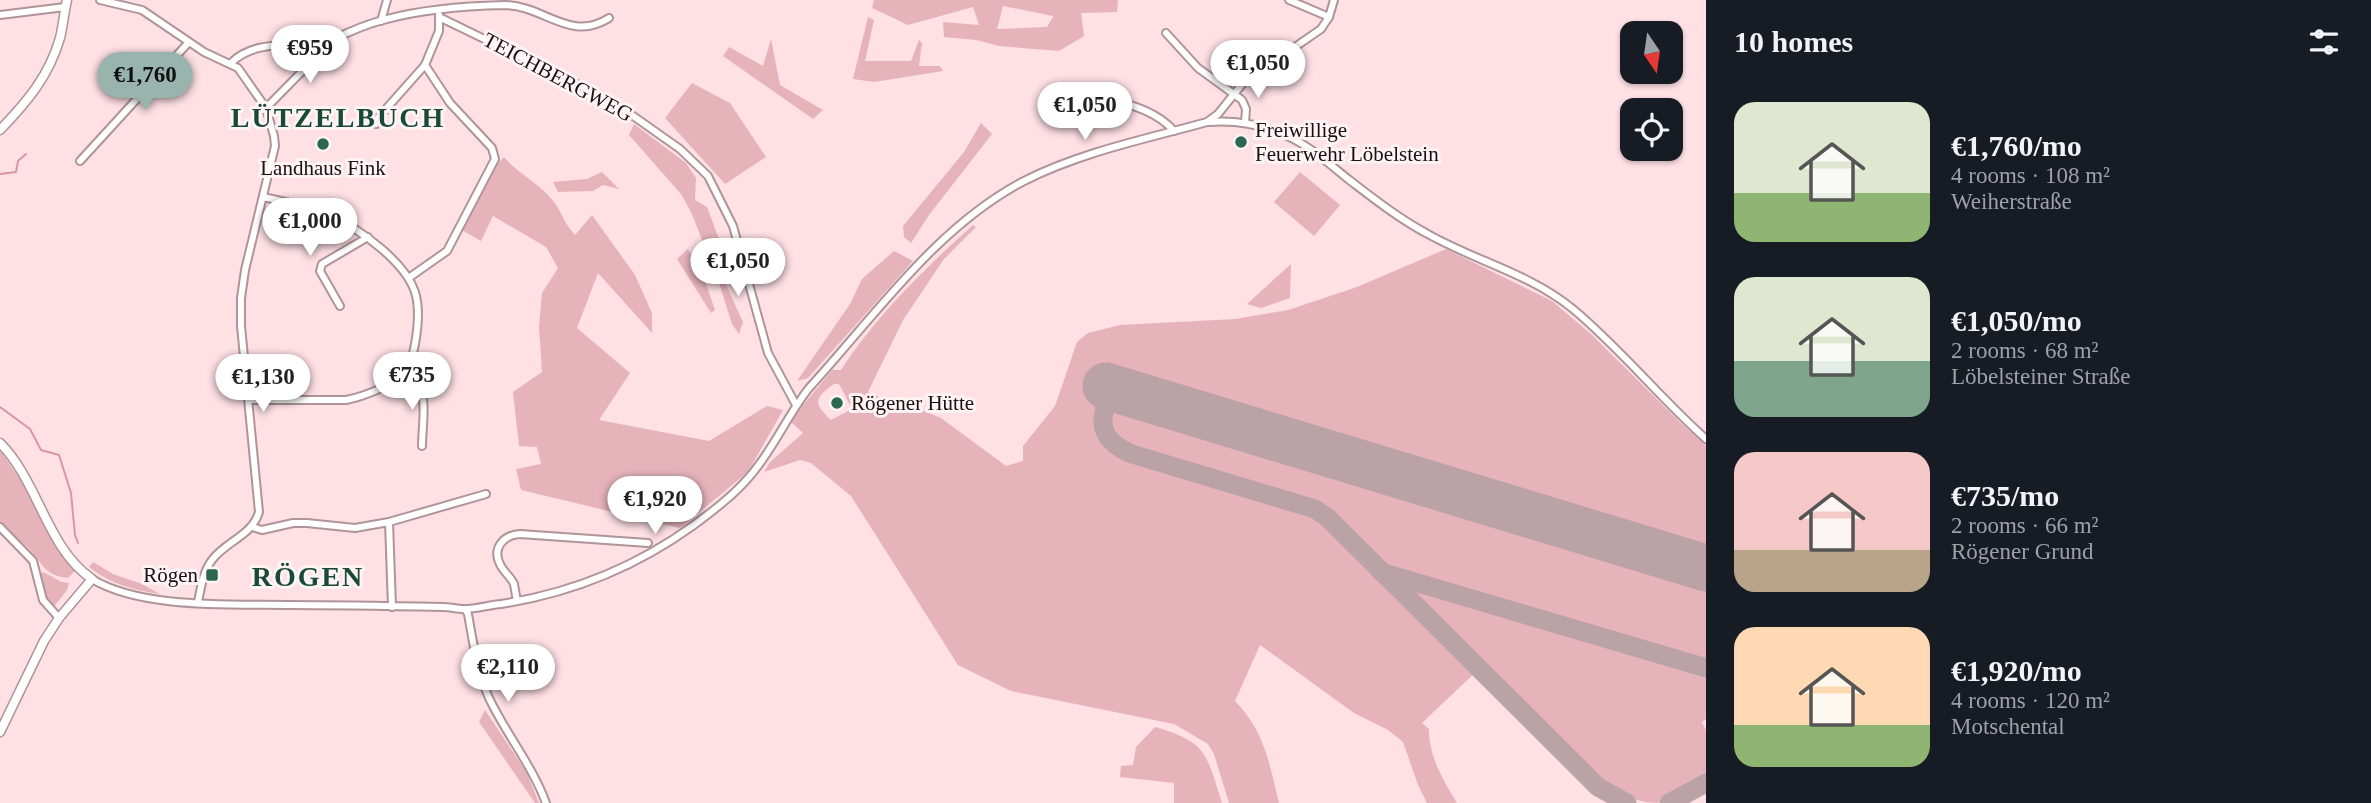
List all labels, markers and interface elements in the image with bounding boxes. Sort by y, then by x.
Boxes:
north arrow [1620,21,1684,84]
map controls [1620,21,1683,161]
icon: filters [2305,23,2343,61]
pin: €959 [269,25,351,85]
text: 10 homes [1734,25,1853,58]
street label: TEICHBERGWEG [479,28,637,126]
text: €959 [287,35,333,60]
pin: €1,050 [1201,41,1315,100]
text: €1,050 [1226,50,1290,75]
pin: €1,760 [88,52,202,112]
text: €1,760 [113,62,177,87]
pin: €1,050 [1028,82,1142,142]
text: €1,050 [1053,92,1117,117]
button: locate [1620,98,1683,161]
district label: LÜTZELBUCH [231,102,445,133]
place label: Freiwillige Feuerwehr Löbelstein [1255,118,1439,166]
text: €1,760/mo [1951,129,2082,162]
icon: home [1790,130,1874,214]
marker: Freiwillige Feuerwehr Löbelstein [1233,134,1249,150]
marker: Landhaus Fink [315,136,331,152]
place label: Landhaus Fink [260,156,386,180]
text: 4 rooms · 108 m² [1951,163,2110,188]
text: Weiherstraße [1951,189,2072,214]
pin: €1,000 [253,198,367,258]
text: €1,000 [278,208,342,233]
pin: €1,050 [681,238,795,298]
text: €1,050 [706,248,770,273]
text: €1,050/mo [1951,304,2082,337]
icon: home [1790,305,1874,389]
text: 2 rooms · 68 m² [1951,338,2098,363]
pin: €735 [371,352,453,412]
pin: €1,130 [206,354,320,414]
text: €735 [389,362,435,387]
text: €1,130 [231,364,295,389]
text: Löbelsteiner Straße [1951,364,2130,389]
place label: Rögener Hütte [851,391,974,415]
marker: Rögener Hütte [829,395,845,411]
pin: €1,920 [598,476,712,536]
text: €735/mo [1951,479,2059,512]
icon: home [1790,480,1874,564]
text: €1,920 [623,486,687,511]
text: 2 rooms · 66 m² [1951,513,2098,538]
text: Rögener Grund [1951,539,2093,564]
district label: RÖGEN [252,561,364,592]
place label: Rögen [143,563,198,587]
marker: Rögen [204,567,220,583]
pin: €2,110 [451,644,565,704]
text: €2,110 [477,654,539,679]
text: €1,920/mo [1951,654,2082,687]
icon: home [1790,655,1874,739]
text: 4 rooms · 120 m² [1951,688,2110,713]
text: Motschental [1951,714,2065,739]

